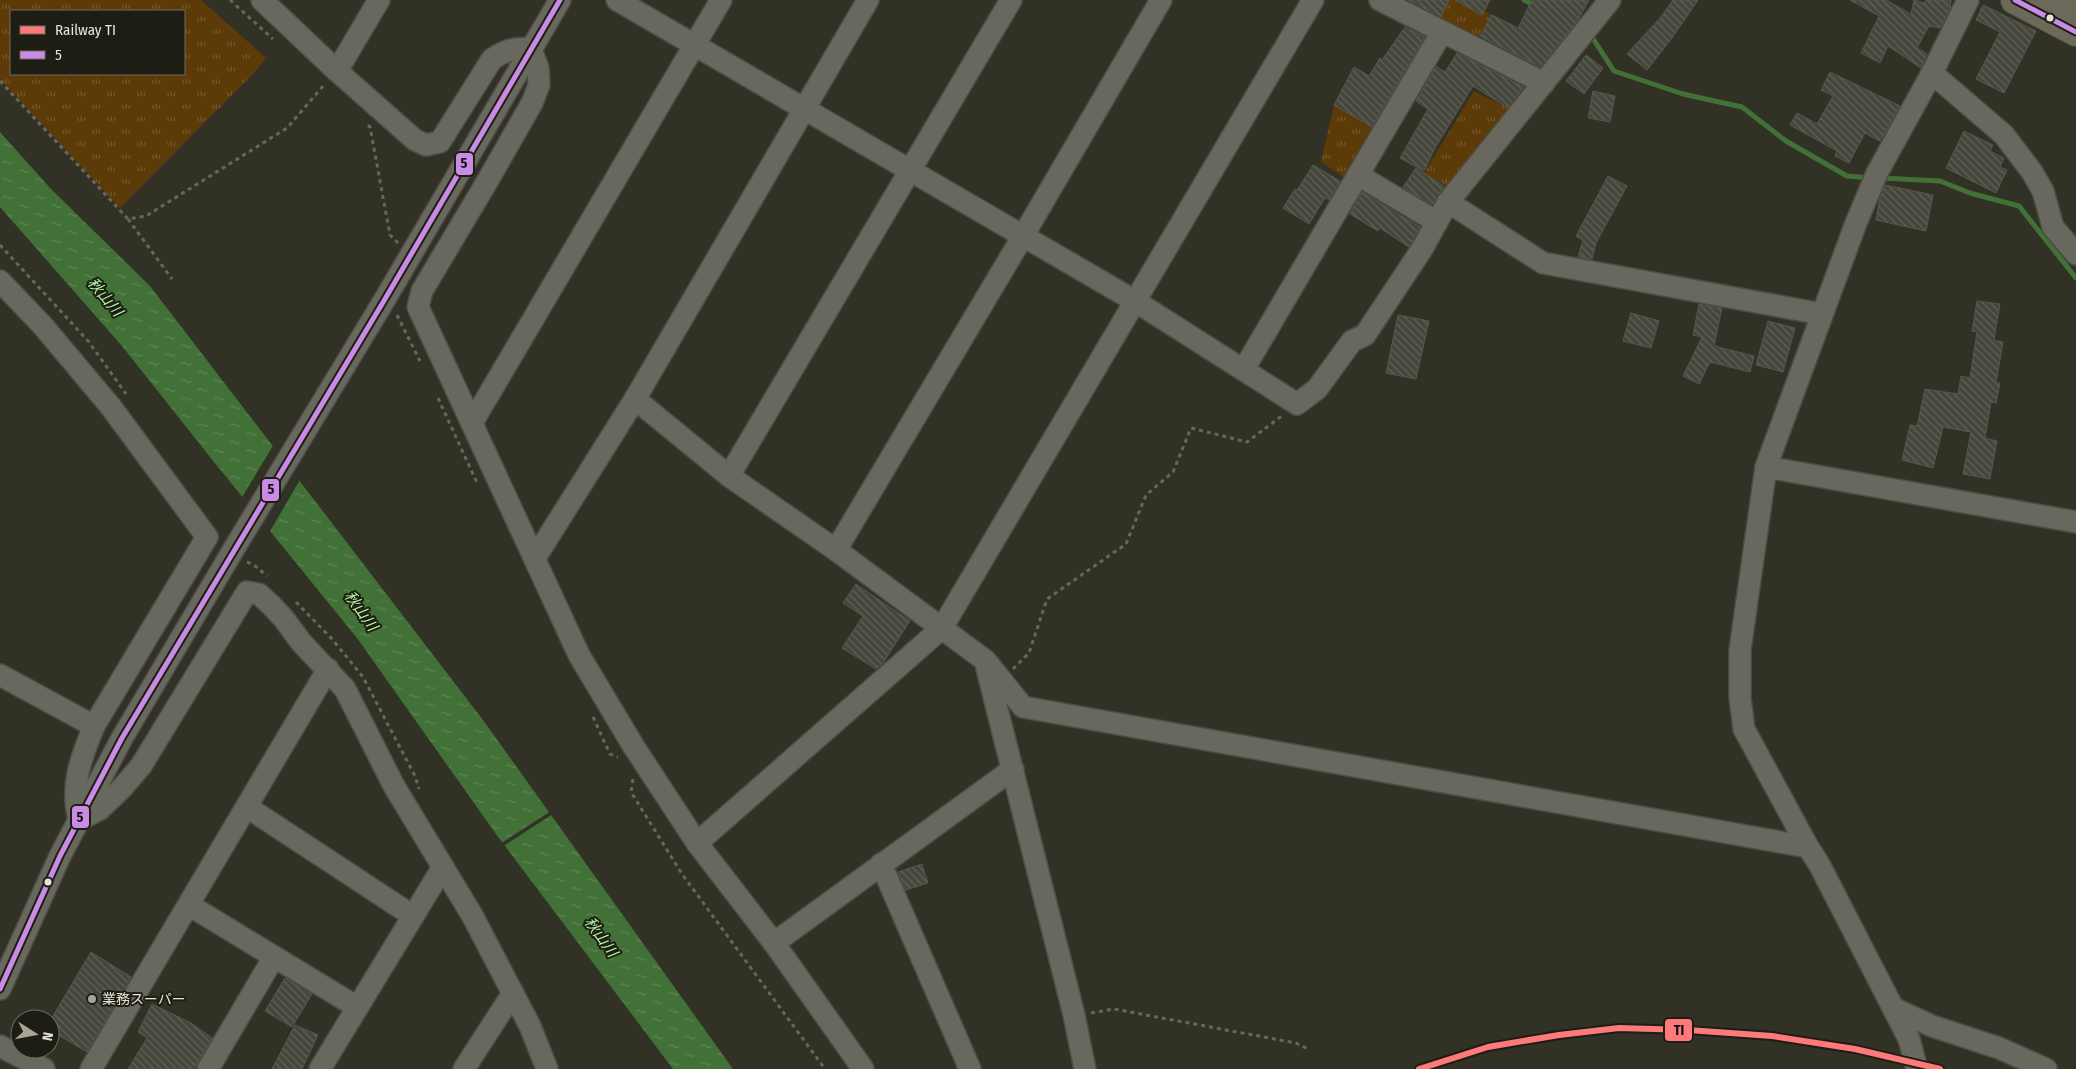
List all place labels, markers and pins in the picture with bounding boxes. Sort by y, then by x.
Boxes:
unlabelled marker [2045,13,2055,23]
unlabelled marker [43,877,53,887]
place label: 業務スーパー [102,991,186,1008]
marker: 業務スーパー [86,993,98,1005]

